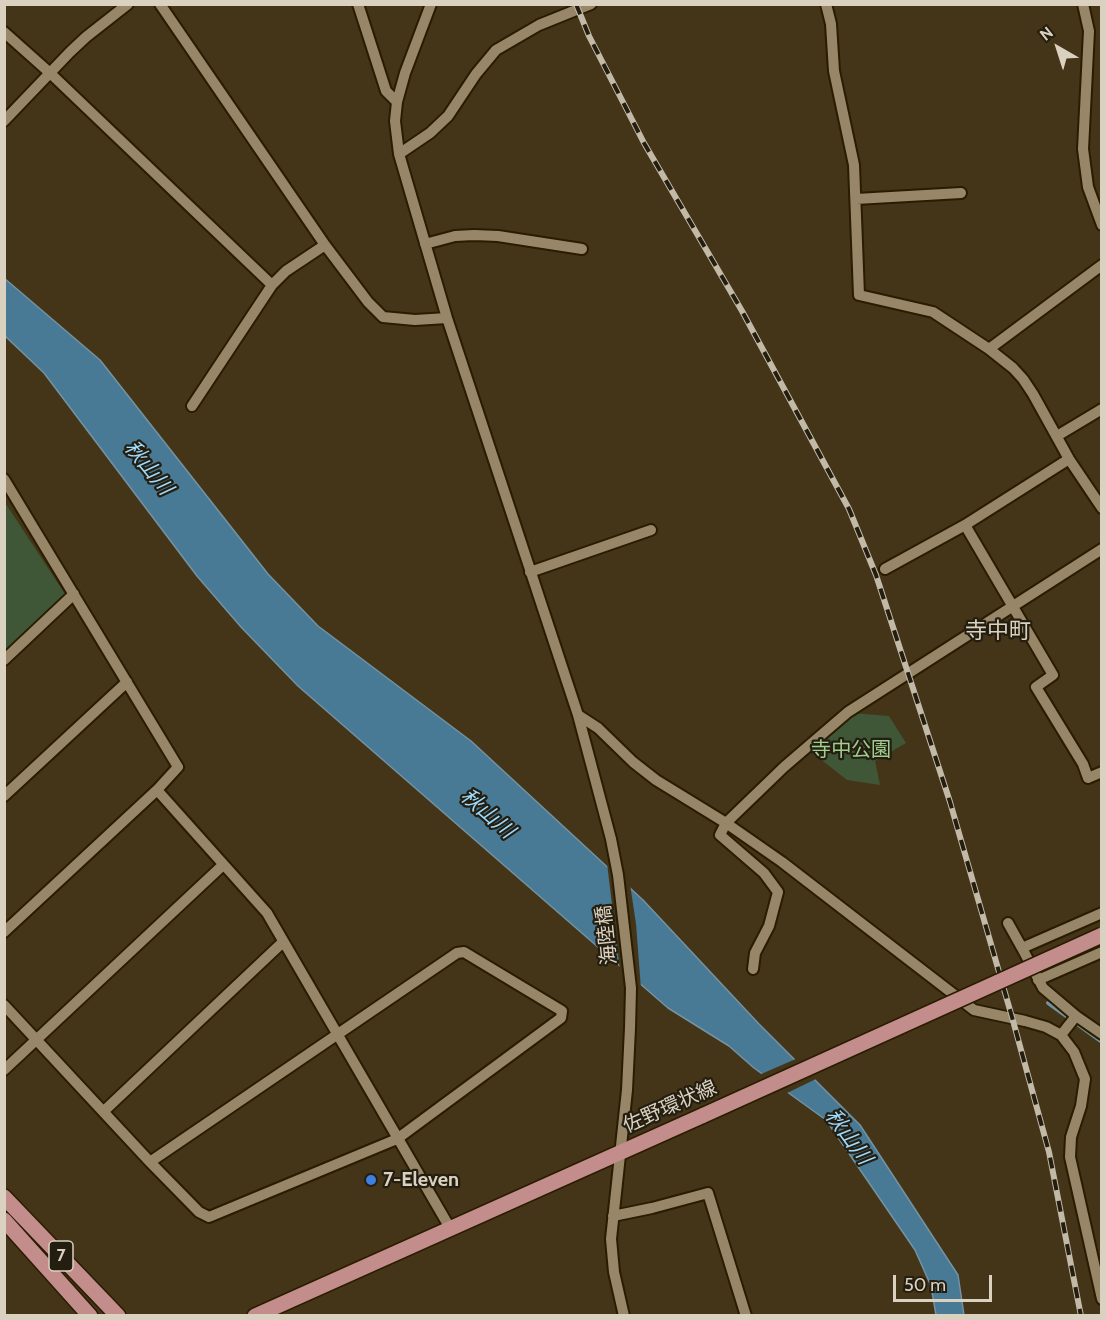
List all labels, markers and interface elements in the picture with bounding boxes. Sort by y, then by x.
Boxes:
north arrow [1028,18,1088,78]
text: N [1036,23,1057,45]
water label: 秋山川 [118,436,178,500]
district label: 寺中町 [965,619,1031,645]
park label: 寺中公園 [811,738,891,762]
water label: 秋山川 [455,784,519,844]
street label: 海陸橋 [592,904,622,966]
street label: 佐野環状線 [619,1076,721,1138]
water label: 秋山川 [819,1104,877,1170]
place label: 7-Eleven [383,1168,459,1192]
marker: 7-Eleven [364,1173,378,1187]
road number: 7 [49,1241,73,1271]
scale bar [896,1263,995,1301]
text: 50 m [904,1274,946,1296]

